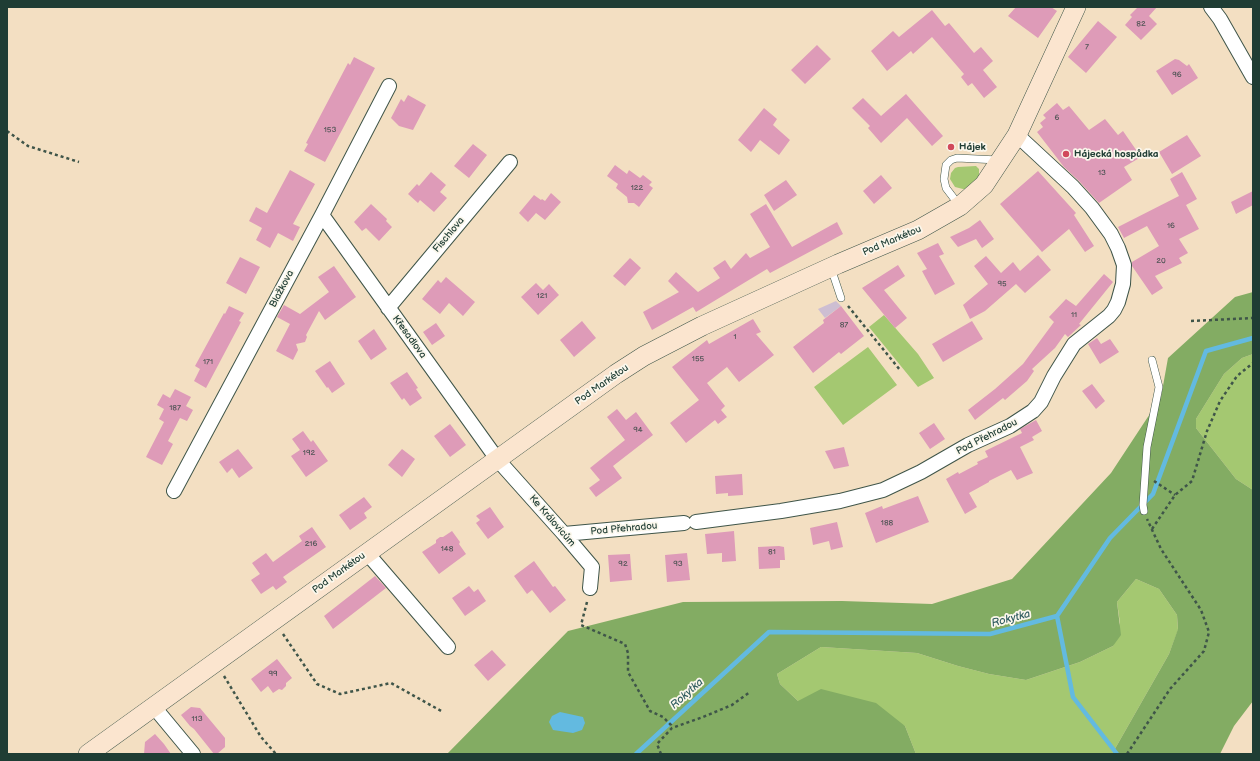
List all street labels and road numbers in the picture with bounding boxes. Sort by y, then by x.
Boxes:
street label: Fischlova [431,215,467,255]
street label: Pod Markétou [861,223,923,259]
street label: Blažkova [267,268,297,310]
street label: Křesadlova [389,313,429,361]
street label: Pod Markétou [573,362,631,408]
street label: Pod Přehradou [954,416,1020,458]
street label: Ke Královicům [526,493,578,549]
street label: Pod Přehradou [590,520,658,538]
street label: Pod Markétou [310,550,368,596]

